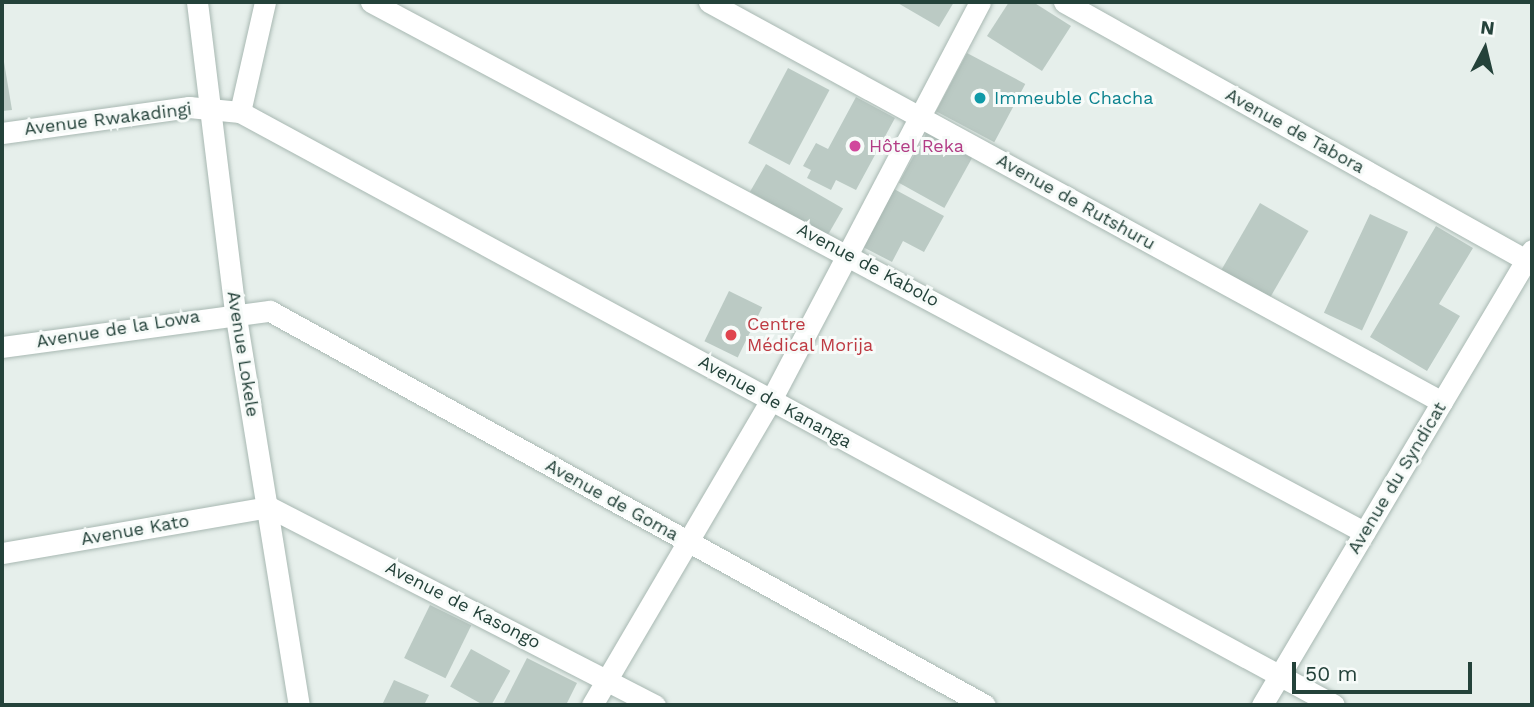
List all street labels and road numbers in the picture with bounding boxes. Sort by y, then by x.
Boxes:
street label: Avenue de Tabora [1221,84,1369,178]
street label: Avenue Rwakadingi [23,98,193,140]
street label: Avenue de Rutshuru [993,149,1159,255]
street label: Avenue de Kabolo [793,218,943,312]
street label: Avenue Lokele [222,289,264,419]
street label: Avenue de la Lowa [35,305,201,353]
street label: Avenue de Kananga [695,351,855,453]
street label: Avenue du Syndicat [1343,398,1451,558]
street label: Avenue de Goma [542,454,682,546]
street label: Avenue Kato [79,510,191,550]
street label: Avenue de Kasongo [382,557,544,653]

